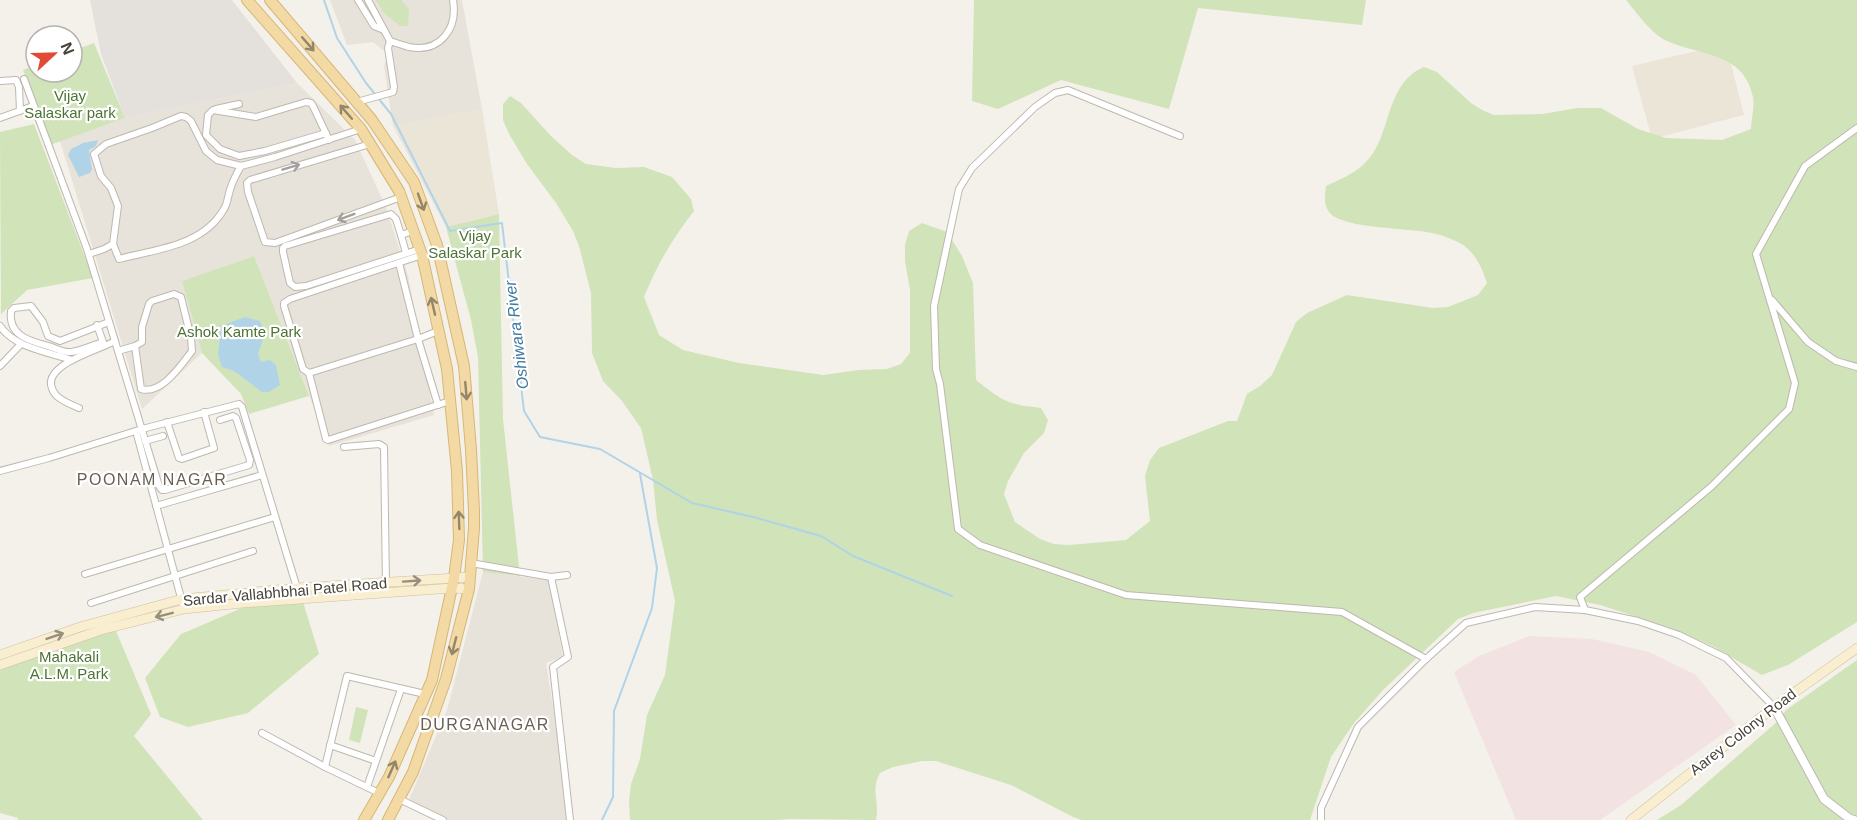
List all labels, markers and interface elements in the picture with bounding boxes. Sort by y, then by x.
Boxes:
north arrow [24,24,84,84]
one-way arrow [301,36,315,51]
text: N [57,40,77,57]
park label: Vijay Salaskar park [24,87,116,121]
one-way arrow [339,104,352,120]
one-way arrow [281,161,300,172]
one-way arrow [416,192,427,210]
one-way arrow [337,212,356,223]
park label: Vijay Salaskar Park [428,227,522,261]
water label: Oshiwara River [501,279,532,390]
one-way arrow [427,297,438,316]
park label: Ashok Kamte Park [177,323,302,340]
one-way arrow [461,380,472,400]
district label: POONAM NAGAR [77,471,227,488]
one-way arrow [453,510,464,530]
street label: Sardar Vallabhbhai Patel Road [182,574,388,609]
one-way arrow [402,575,422,586]
one-way arrow [155,609,174,621]
one-way arrow [45,629,64,640]
one-way arrow [448,636,460,655]
park label: Mahakali A.L.M. Park [30,648,109,682]
street label: Aarey Colony Road [1686,685,1799,778]
district label: DURGANAGAR [420,716,550,733]
one-way arrow [387,761,399,779]

